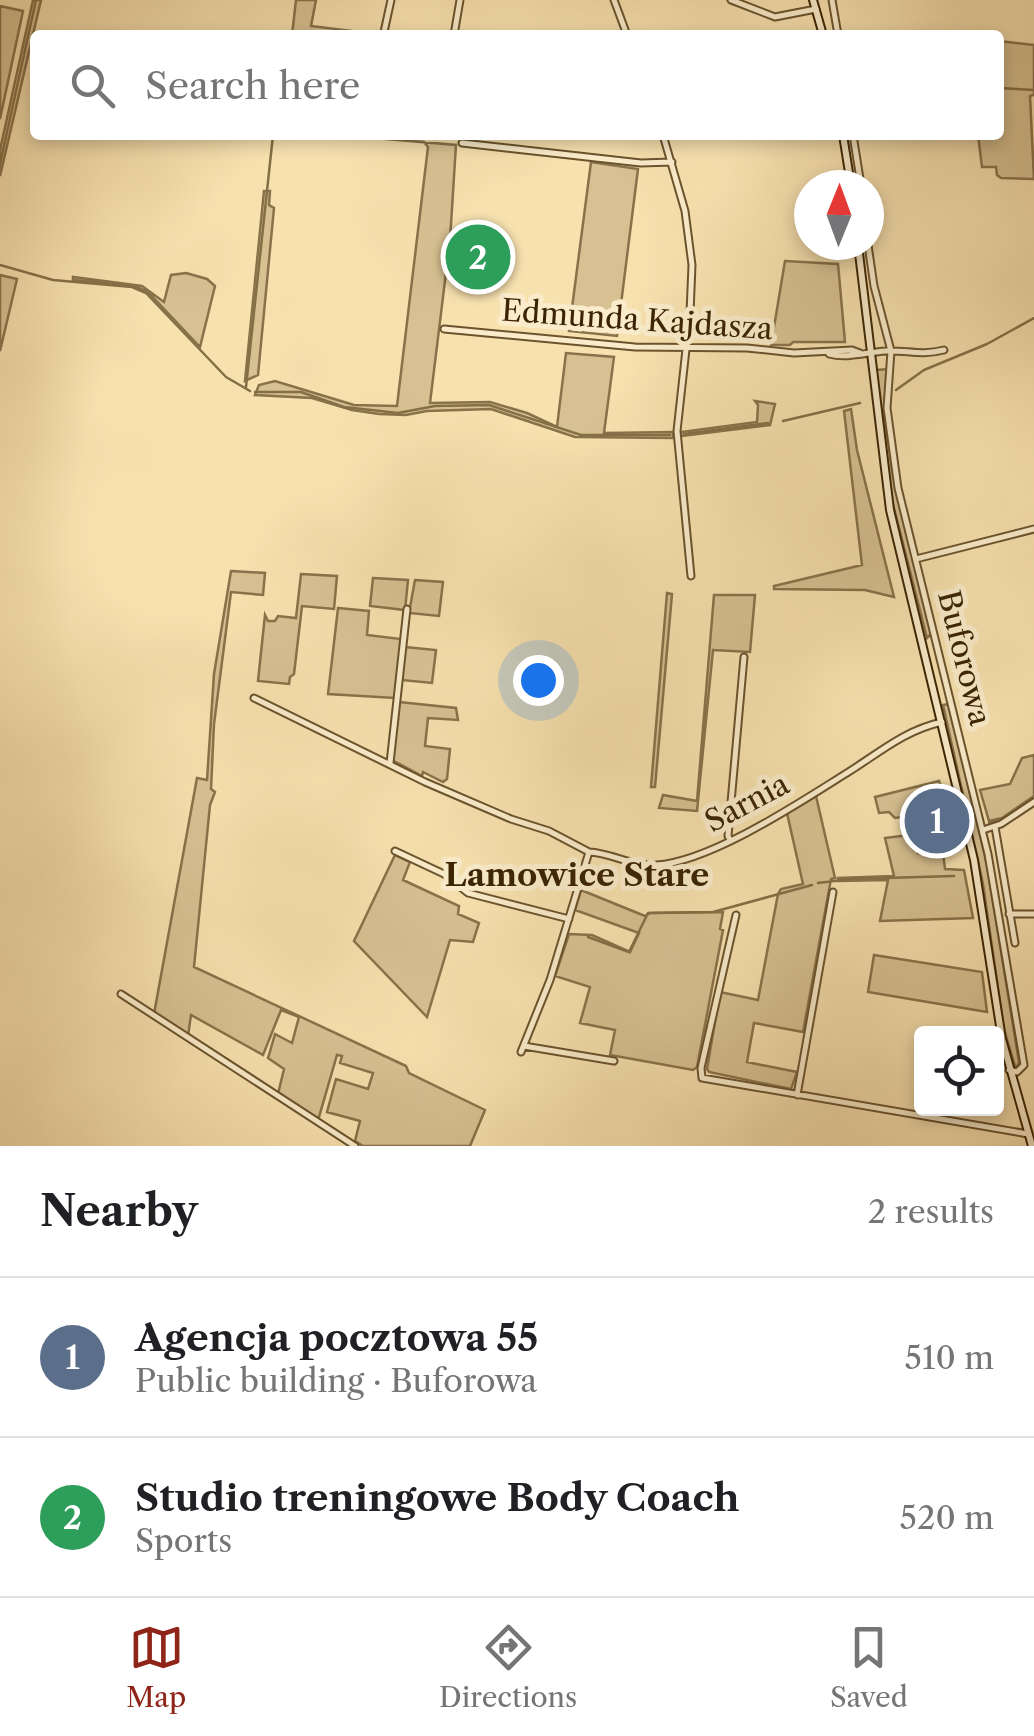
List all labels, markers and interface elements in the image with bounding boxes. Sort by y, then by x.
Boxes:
search box [30,30,1004,140]
icon: search [65,58,120,113]
text: Search here [145,62,360,109]
north arrow [794,170,884,260]
pin: 2 [446,220,510,294]
street label: Edmunda Kajdasza [500,292,774,347]
street label: Buforowa [930,587,999,729]
your location [513,655,564,706]
street label: Sarnia [698,765,795,840]
pin: 1 [904,784,970,858]
district label: Lamowice Stare [445,855,709,894]
map controls [914,1026,1004,1116]
button: locate [914,1026,1004,1116]
text: Nearby [40,1185,198,1237]
text: 2 results [868,1192,994,1231]
text: Agencja pocztowa 55 [135,1314,538,1361]
text: 1 [65,1338,80,1377]
text: 510 m [905,1338,994,1377]
text: Public building · Buforowa [135,1361,537,1400]
text: Studio treningowe Body Coach [135,1474,740,1521]
text: 2 [63,1498,82,1537]
text: 520 m [900,1498,994,1537]
text: Sports [135,1521,232,1560]
tab: Map [126,1620,186,1714]
tab: Directions [439,1620,577,1714]
tab: Saved [830,1620,908,1714]

